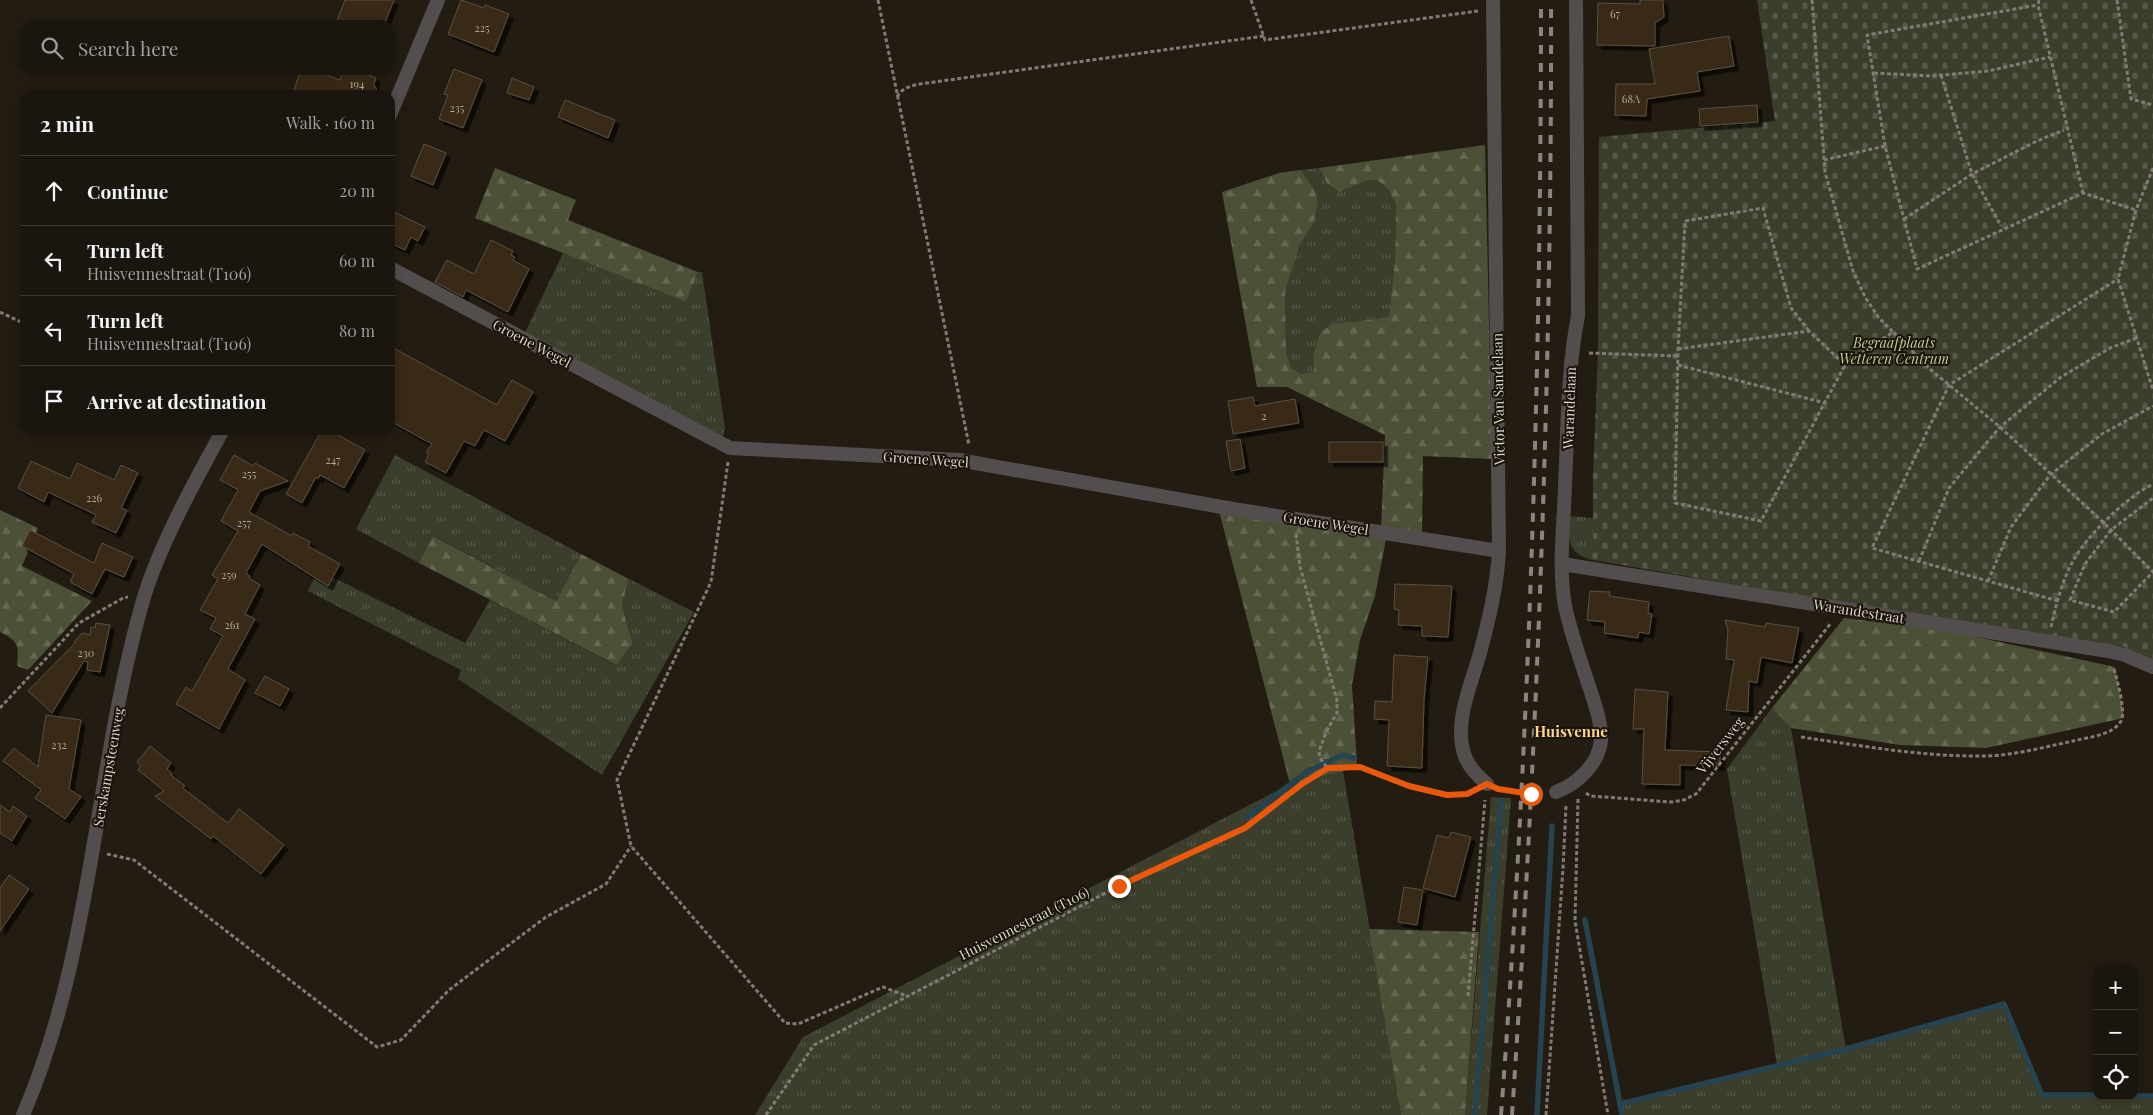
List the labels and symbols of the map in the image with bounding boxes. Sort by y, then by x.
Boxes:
house number: 67 [1610,6,1621,21]
house number: 225 [474,20,490,35]
house number: 194 [349,76,365,91]
house number: 68A [1622,91,1640,106]
house number: 235 [450,100,465,115]
street label: Groene Wegel [490,314,574,372]
street label: Victor Van Sandelaan [1487,332,1509,466]
park label: Begraafplaats Wetteren Centrum [1839,333,1949,368]
street label: Warandelaan [1558,366,1580,450]
house number: 2 [1261,408,1267,423]
street label: Groene Wegel [882,447,970,471]
house number: 247 [325,452,341,467]
house number: 255 [242,466,257,481]
house number: 226 [86,490,102,505]
street label: Groene Wegel [1282,507,1370,539]
house number: 257 [237,515,252,530]
house number: 259 [221,567,237,582]
street label: Warandestraat [1811,594,1907,628]
house number: 261 [224,617,240,632]
house number: 230 [78,645,95,660]
street label: Serskampsteenweg [88,705,128,828]
street label: Vijversweg [1691,712,1749,778]
district label: Huisvenne [1534,721,1608,741]
house number: 232 [51,737,67,752]
route start [1520,783,1543,806]
route end [1108,875,1131,898]
street label: Huisvennestraat (T106) [956,882,1092,964]

